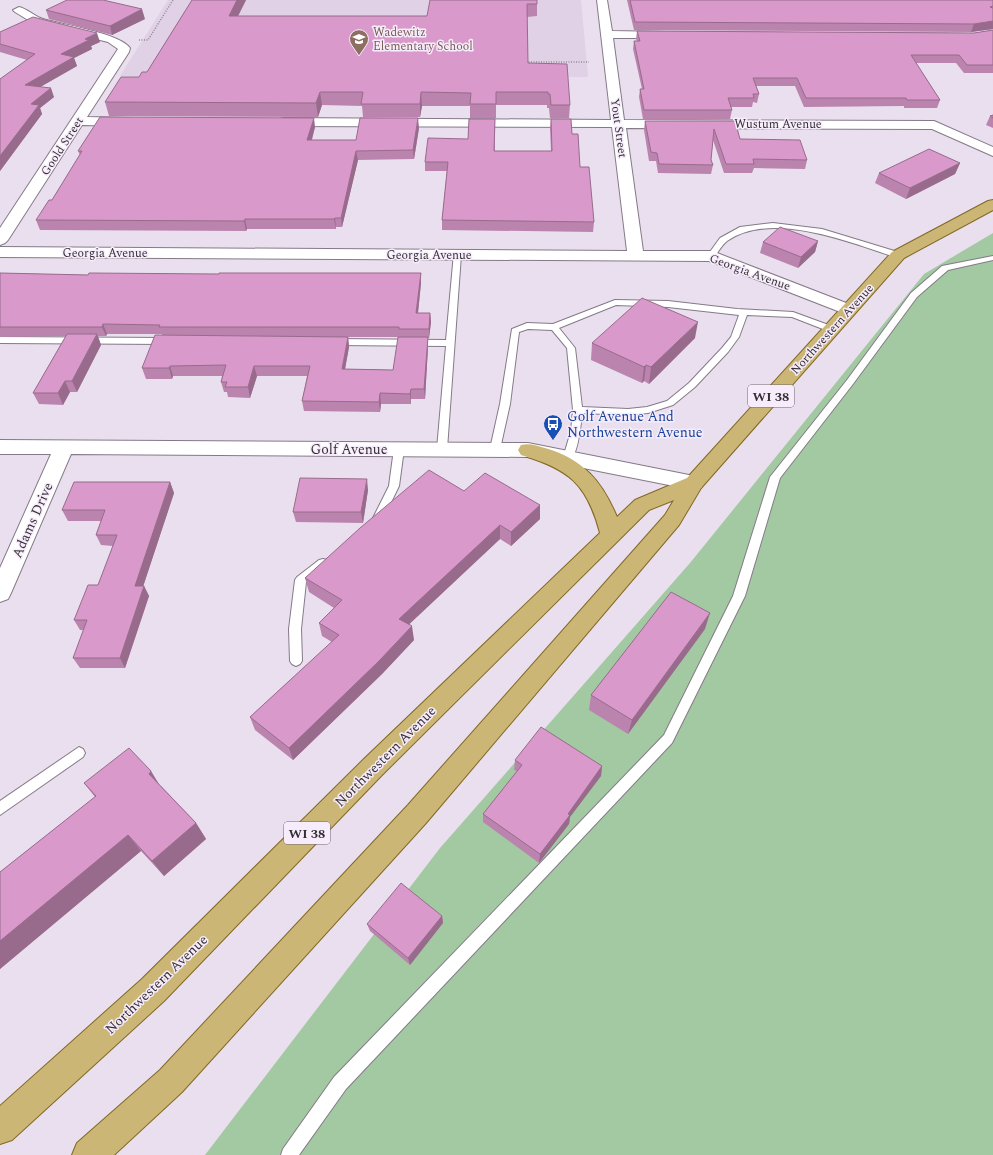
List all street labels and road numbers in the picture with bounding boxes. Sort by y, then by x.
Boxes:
street label: Yout Street [605,97,632,159]
street label: Goold Street [36,113,89,180]
street label: Wustum Avenue [734,115,822,134]
street label: Georgia Avenue [62,244,148,263]
street label: Georgia Avenue [386,246,472,265]
street label: Georgia Avenue [707,249,793,296]
street label: Northwestern Avenue [786,280,878,379]
road number: WI 38 [748,385,794,407]
street label: Golf Avenue [311,439,388,460]
street label: Adams Drive [6,479,59,561]
street label: Northwestern Avenue [330,701,441,812]
road number: WI 38 [284,822,330,844]
street label: Northwestern Avenue [100,930,213,1039]

